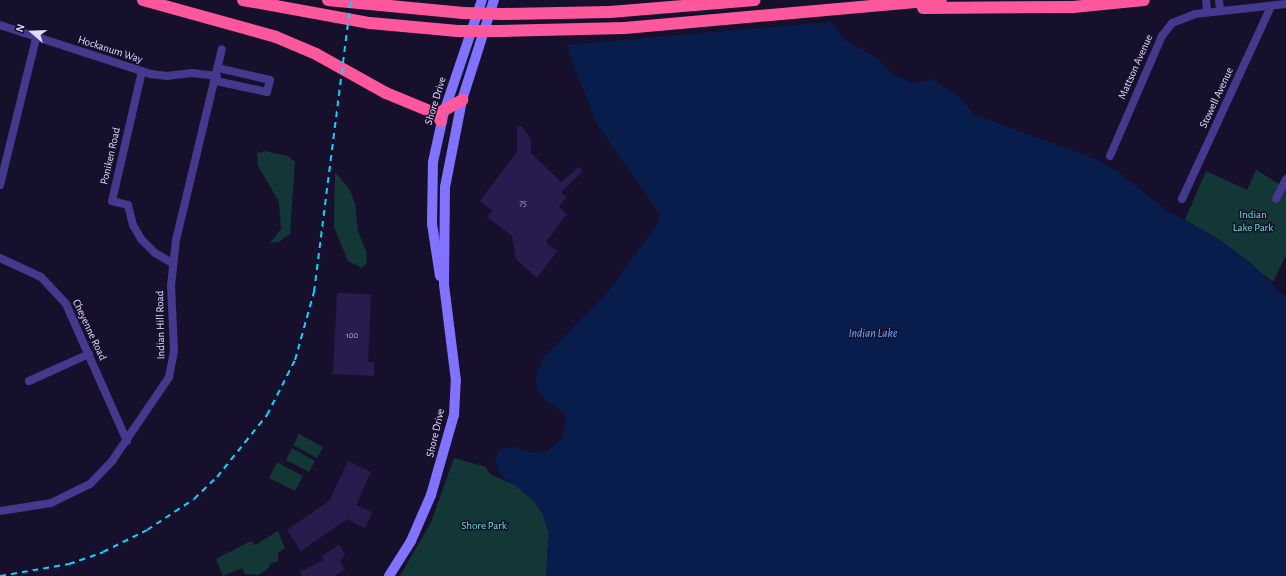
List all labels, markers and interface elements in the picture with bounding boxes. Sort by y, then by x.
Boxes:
north arrow [12,12,52,52]
text: N [14,23,27,33]
street label: Hockanum Way [76,33,144,67]
street label: Mattson Avenue [1116,33,1156,101]
street label: Stowell Avenue [1197,66,1237,130]
street label: Shore Drive [422,75,450,127]
street label: Poniken Road [98,126,124,186]
house number: 75 [519,199,527,209]
park label: Indian Lake Park [1233,209,1273,235]
street label: Indian Hill Road [154,291,168,359]
street label: Cheyenne Road [69,297,109,363]
water label: Indian Lake [848,327,898,341]
house number: 100 [346,331,358,341]
street label: Shore Drive [424,407,448,459]
park label: Shore Park [461,519,507,533]

